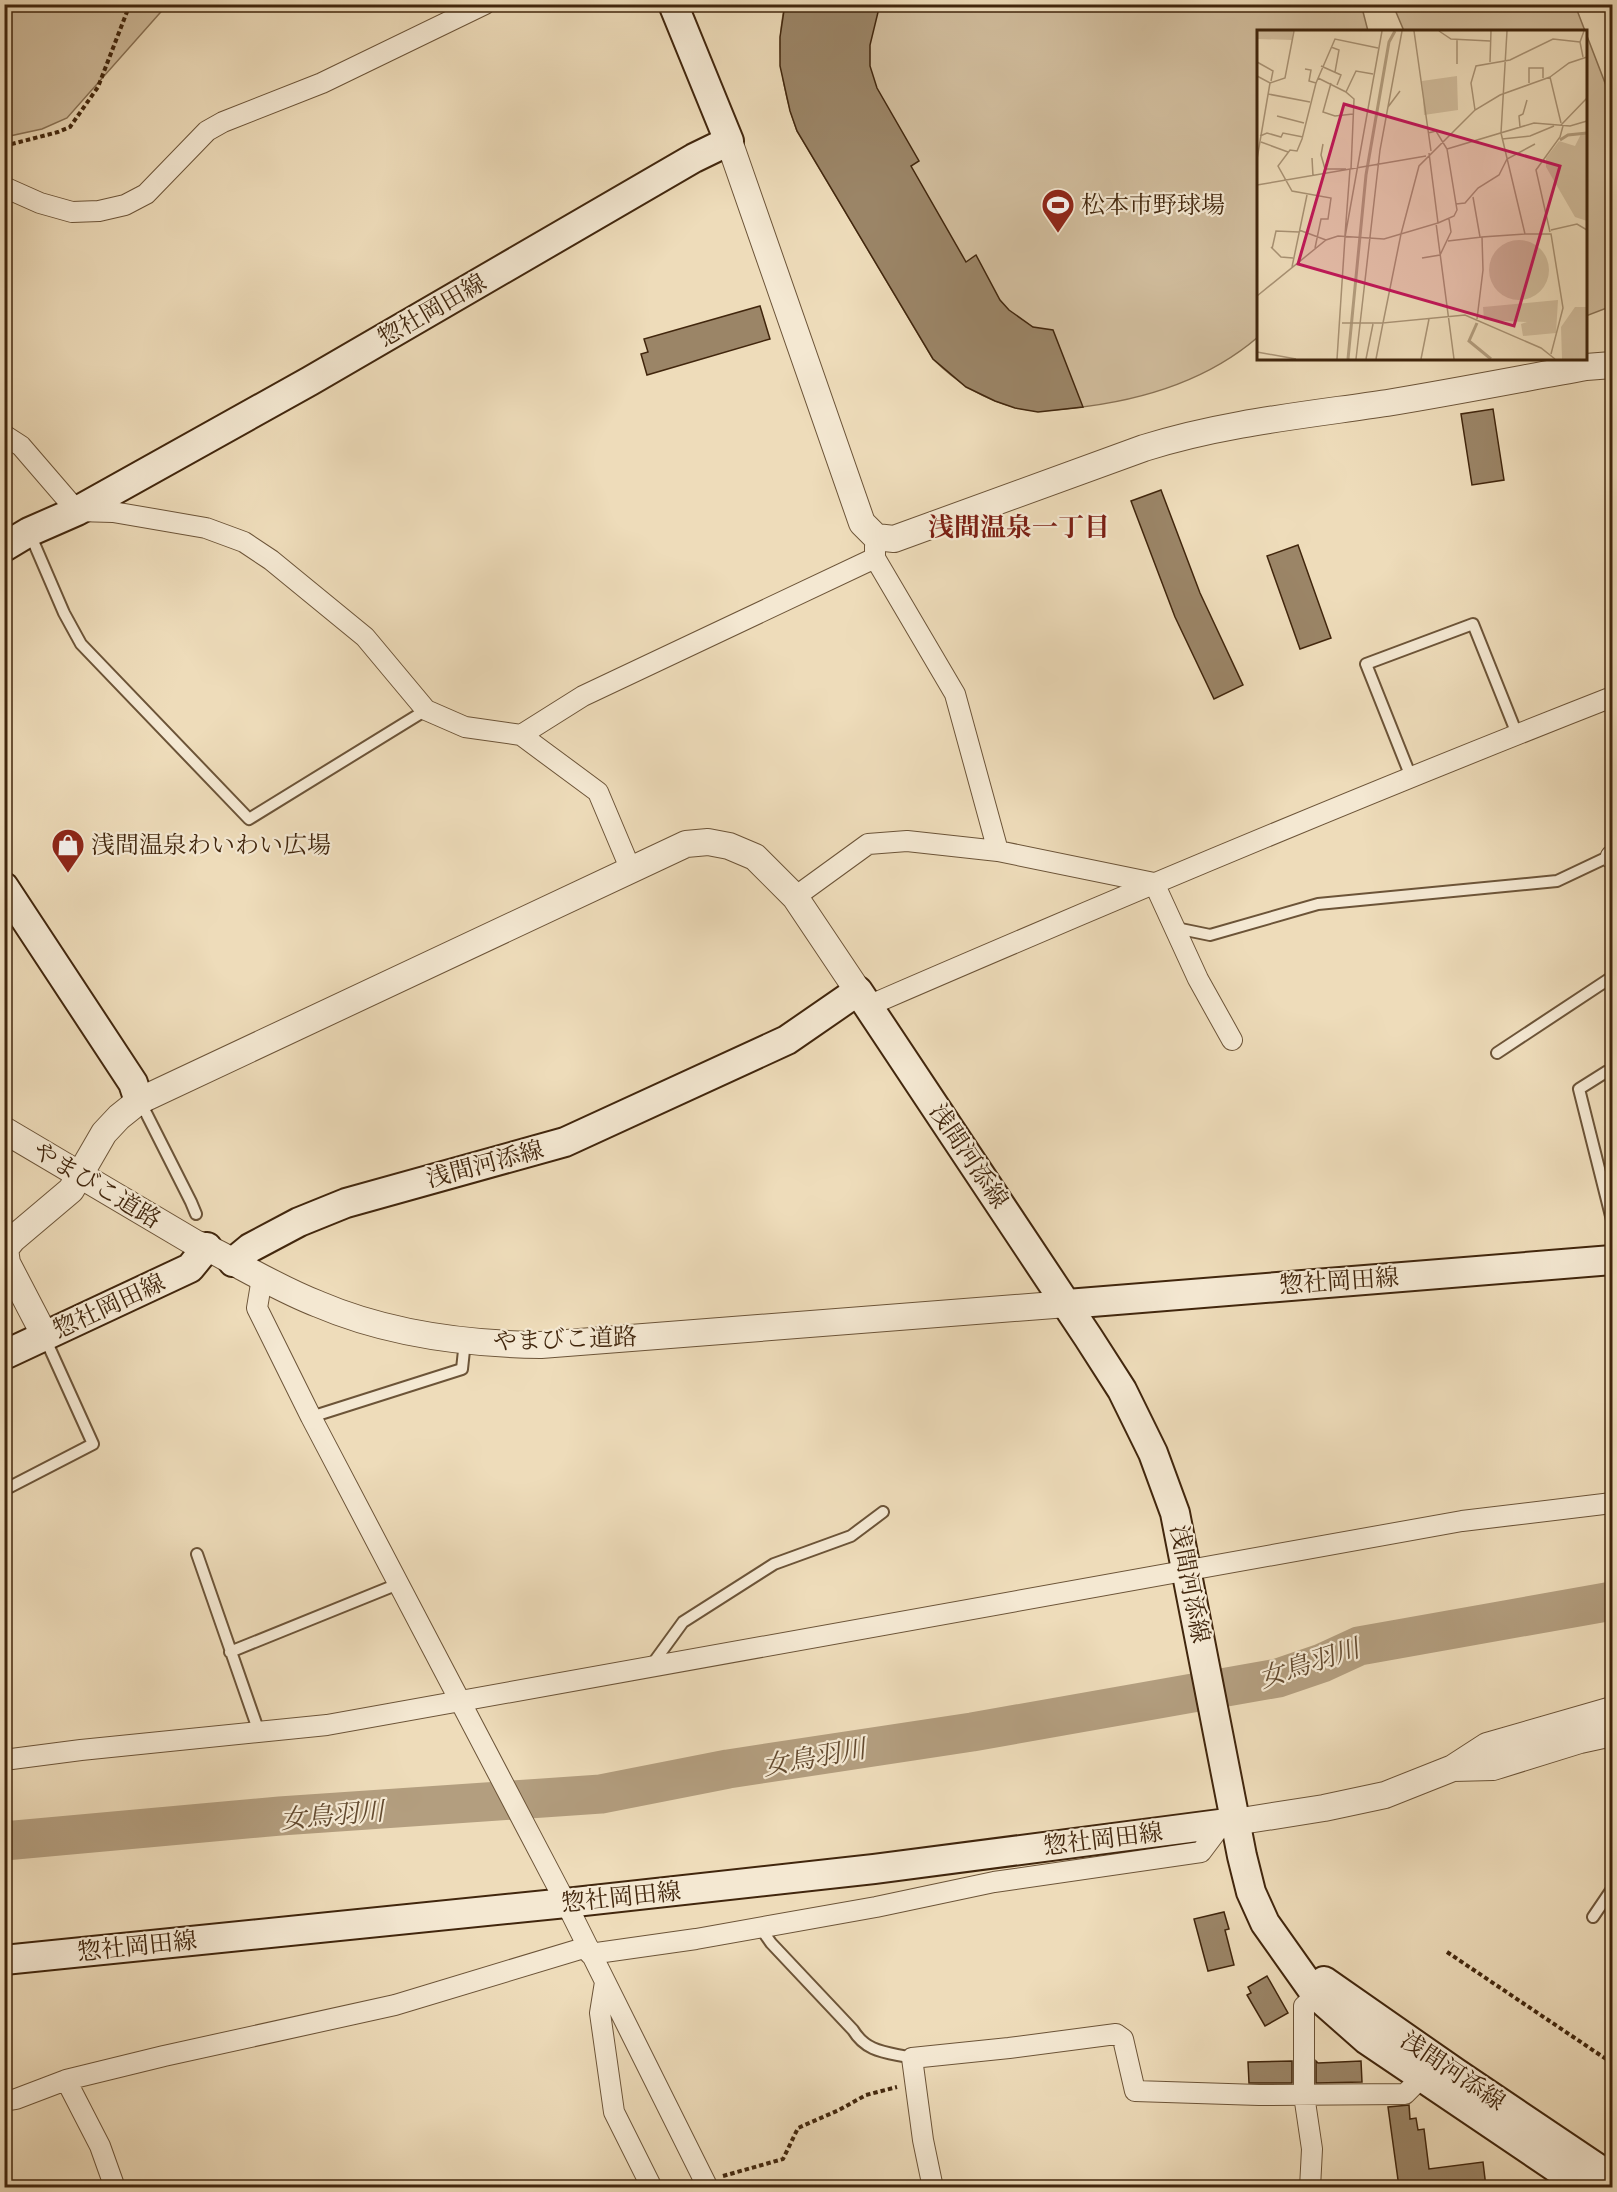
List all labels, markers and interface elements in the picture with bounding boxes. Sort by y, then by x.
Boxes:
inset map [1257,30,1587,360]
sports icon: 松本市野球場 [1040,187,1076,234]
place label: 松本市野球場 [1081,190,1225,224]
street label: 惣社岡田線 [373,267,493,356]
district label: 浅間温泉一丁目 [928,511,1110,548]
shop icon: 浅間温泉わいわい広場 [50,827,86,874]
place label: 浅間温泉わいわい広場 [91,830,331,864]
street label: 浅間河添線 [920,1098,1015,1216]
street label: 浅間河添線 [423,1134,548,1198]
street label: やまびこ道路 [25,1135,166,1238]
street label: 惣社岡田線 [1278,1262,1400,1304]
street label: 惣社岡田線 [48,1267,171,1349]
street label: やまびこ道路 [493,1321,638,1361]
street label: 浅間河添線 [1160,1522,1216,1647]
water label: 女鳥羽川 [1255,1631,1368,1699]
water label: 女鳥羽川 [760,1732,872,1787]
water label: 女鳥羽川 [279,1794,389,1840]
street label: 惣社岡田線 [1042,1817,1165,1865]
street label: 惣社岡田線 [560,1876,683,1922]
street label: 惣社岡田線 [76,1925,199,1971]
street label: 浅間河添線 [1393,2025,1511,2120]

